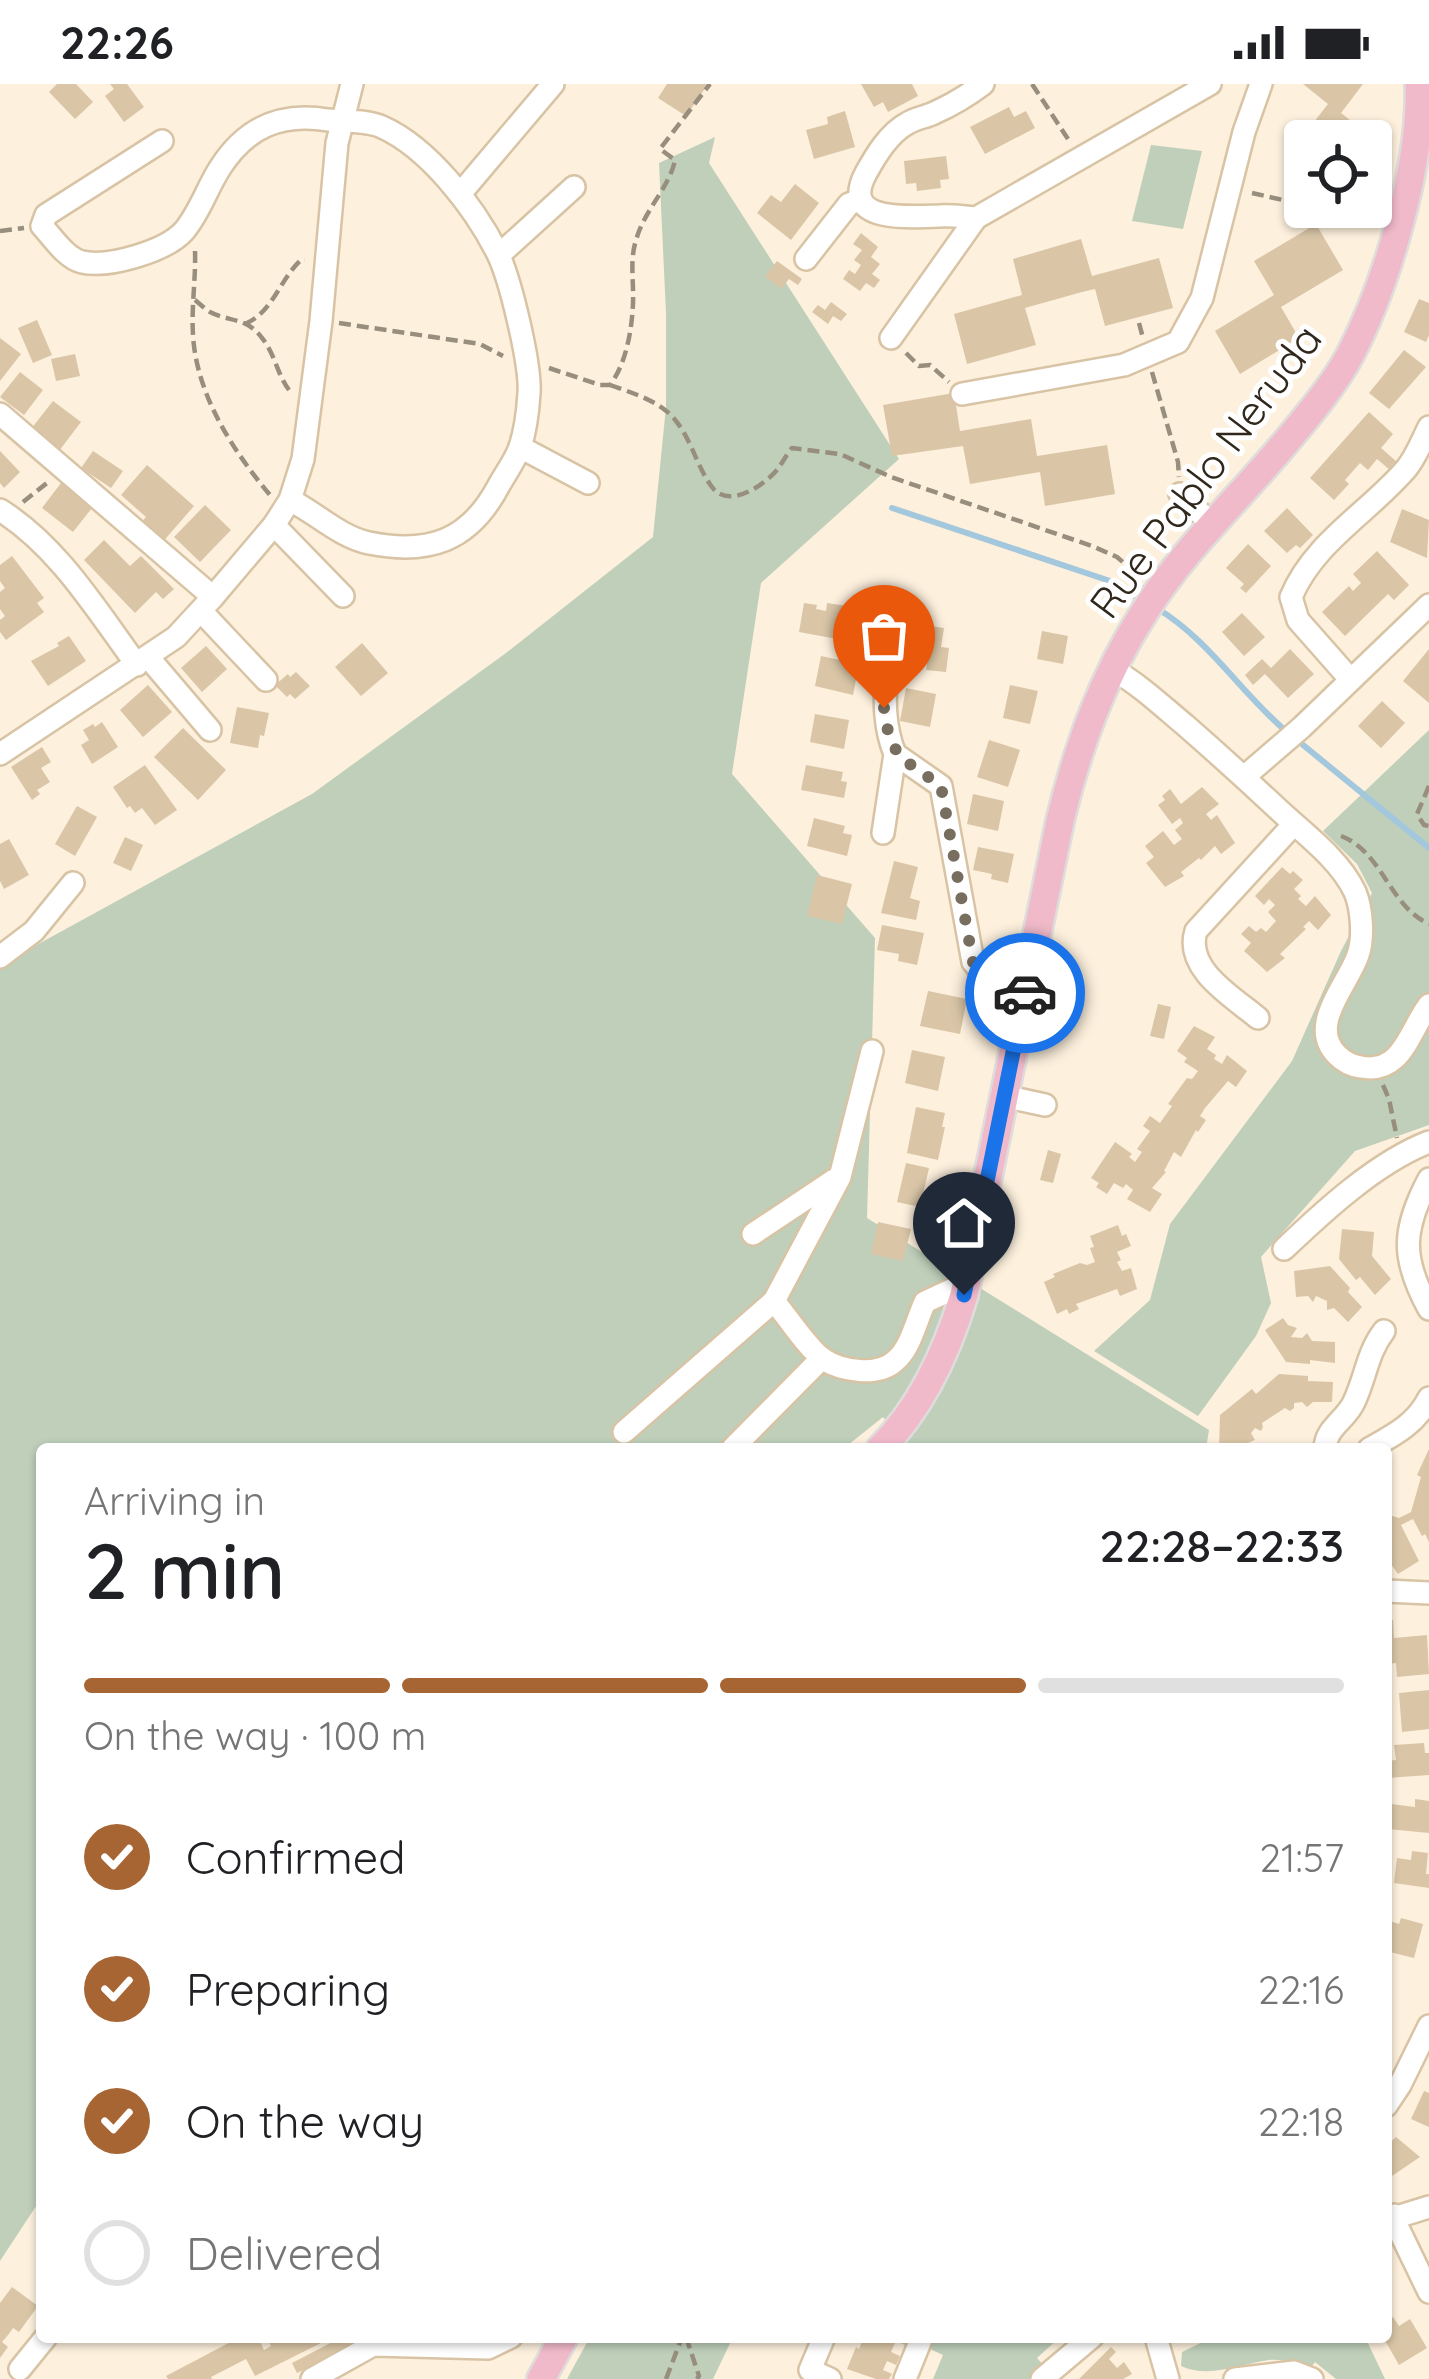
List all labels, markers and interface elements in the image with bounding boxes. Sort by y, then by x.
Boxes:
text: 22:26 [60,14,174,70]
map controls [1284,120,1392,228]
button: locate [1284,120,1392,228]
street label: Rue Pablo Neruda [1077,314,1333,628]
pin [833,585,935,708]
icon: bag [851,603,917,669]
courier [965,933,1085,1053]
icon: car [992,960,1058,1026]
pin [913,1172,1015,1295]
icon: home [931,1190,997,1256]
text: Arriving in [84,1476,265,1525]
text: 22:28–22:33 [1100,1517,1344,1573]
text: 2 min [84,1521,285,1619]
text: On the way · 100 m [84,1711,426,1760]
icon: check [84,1824,150,1890]
text: Confirmed [186,1829,405,1885]
text: 21:57 [1259,1833,1344,1882]
icon: check [84,1956,150,2022]
text: Preparing [186,1961,390,2017]
text: 22:16 [1258,1965,1344,2014]
icon: check [84,2088,150,2154]
text: On the way [186,2093,424,2149]
text: 22:18 [1258,2097,1344,2146]
text: Delivered [186,2225,382,2281]

